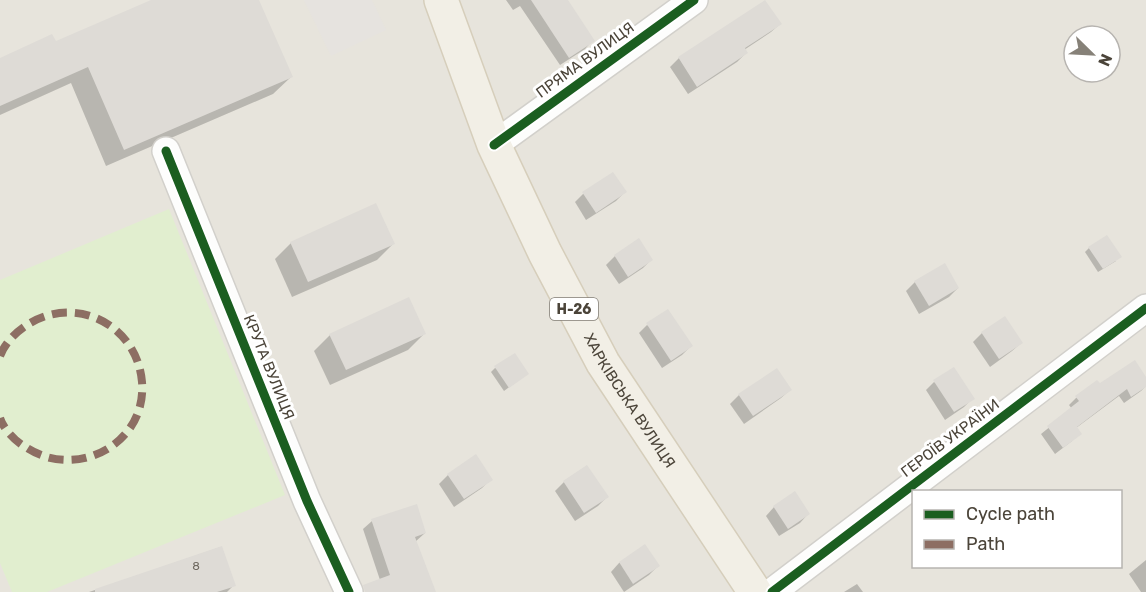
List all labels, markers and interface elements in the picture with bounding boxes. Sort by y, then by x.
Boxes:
street label: ПРЯМА ВУЛИЦЯ [532,18,638,102]
north arrow [1062,24,1122,84]
text: N [1094,51,1116,69]
road number: Н-26 [550,298,598,320]
street label: КРУТА ВУЛИЦЯ [240,312,298,422]
street label: ХАРКІВСЬКА ВУЛИЦЯ [580,330,679,471]
street label: ГЕРОЇВ УКРАЇНИ [897,395,1003,481]
legend [912,490,1122,568]
text: Cycle path [966,503,1055,525]
text: Path [966,533,1005,555]
house number: 8 [192,559,200,573]

